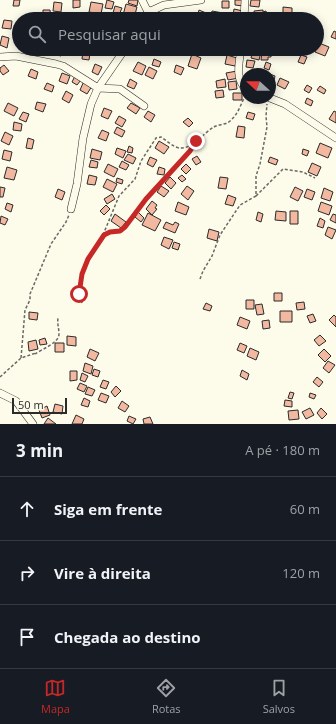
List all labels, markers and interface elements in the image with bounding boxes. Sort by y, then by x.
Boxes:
search box [12,12,324,56]
icon: search [26,23,48,45]
text: Pesquisar aqui [58,24,161,44]
north arrow [240,68,276,104]
route end [187,132,205,150]
route start [70,285,88,303]
scale bar [12,396,67,415]
text: 50 m [18,397,44,412]
text: 3 min [16,439,63,462]
text: A pé · 180 m [245,441,320,459]
icon: ahead [16,498,38,520]
text: Siga em frente [54,499,162,519]
text: 60 m [290,500,320,518]
icon: right [16,562,38,584]
text: Vire à direita [54,563,151,583]
text: 120 m [282,564,320,582]
icon: arrive [16,626,38,648]
text: Chegada ao destino [54,627,201,647]
tab: Mapa [41,677,70,716]
tab: Rotas [152,677,181,716]
tab: Salvos [263,677,295,716]

